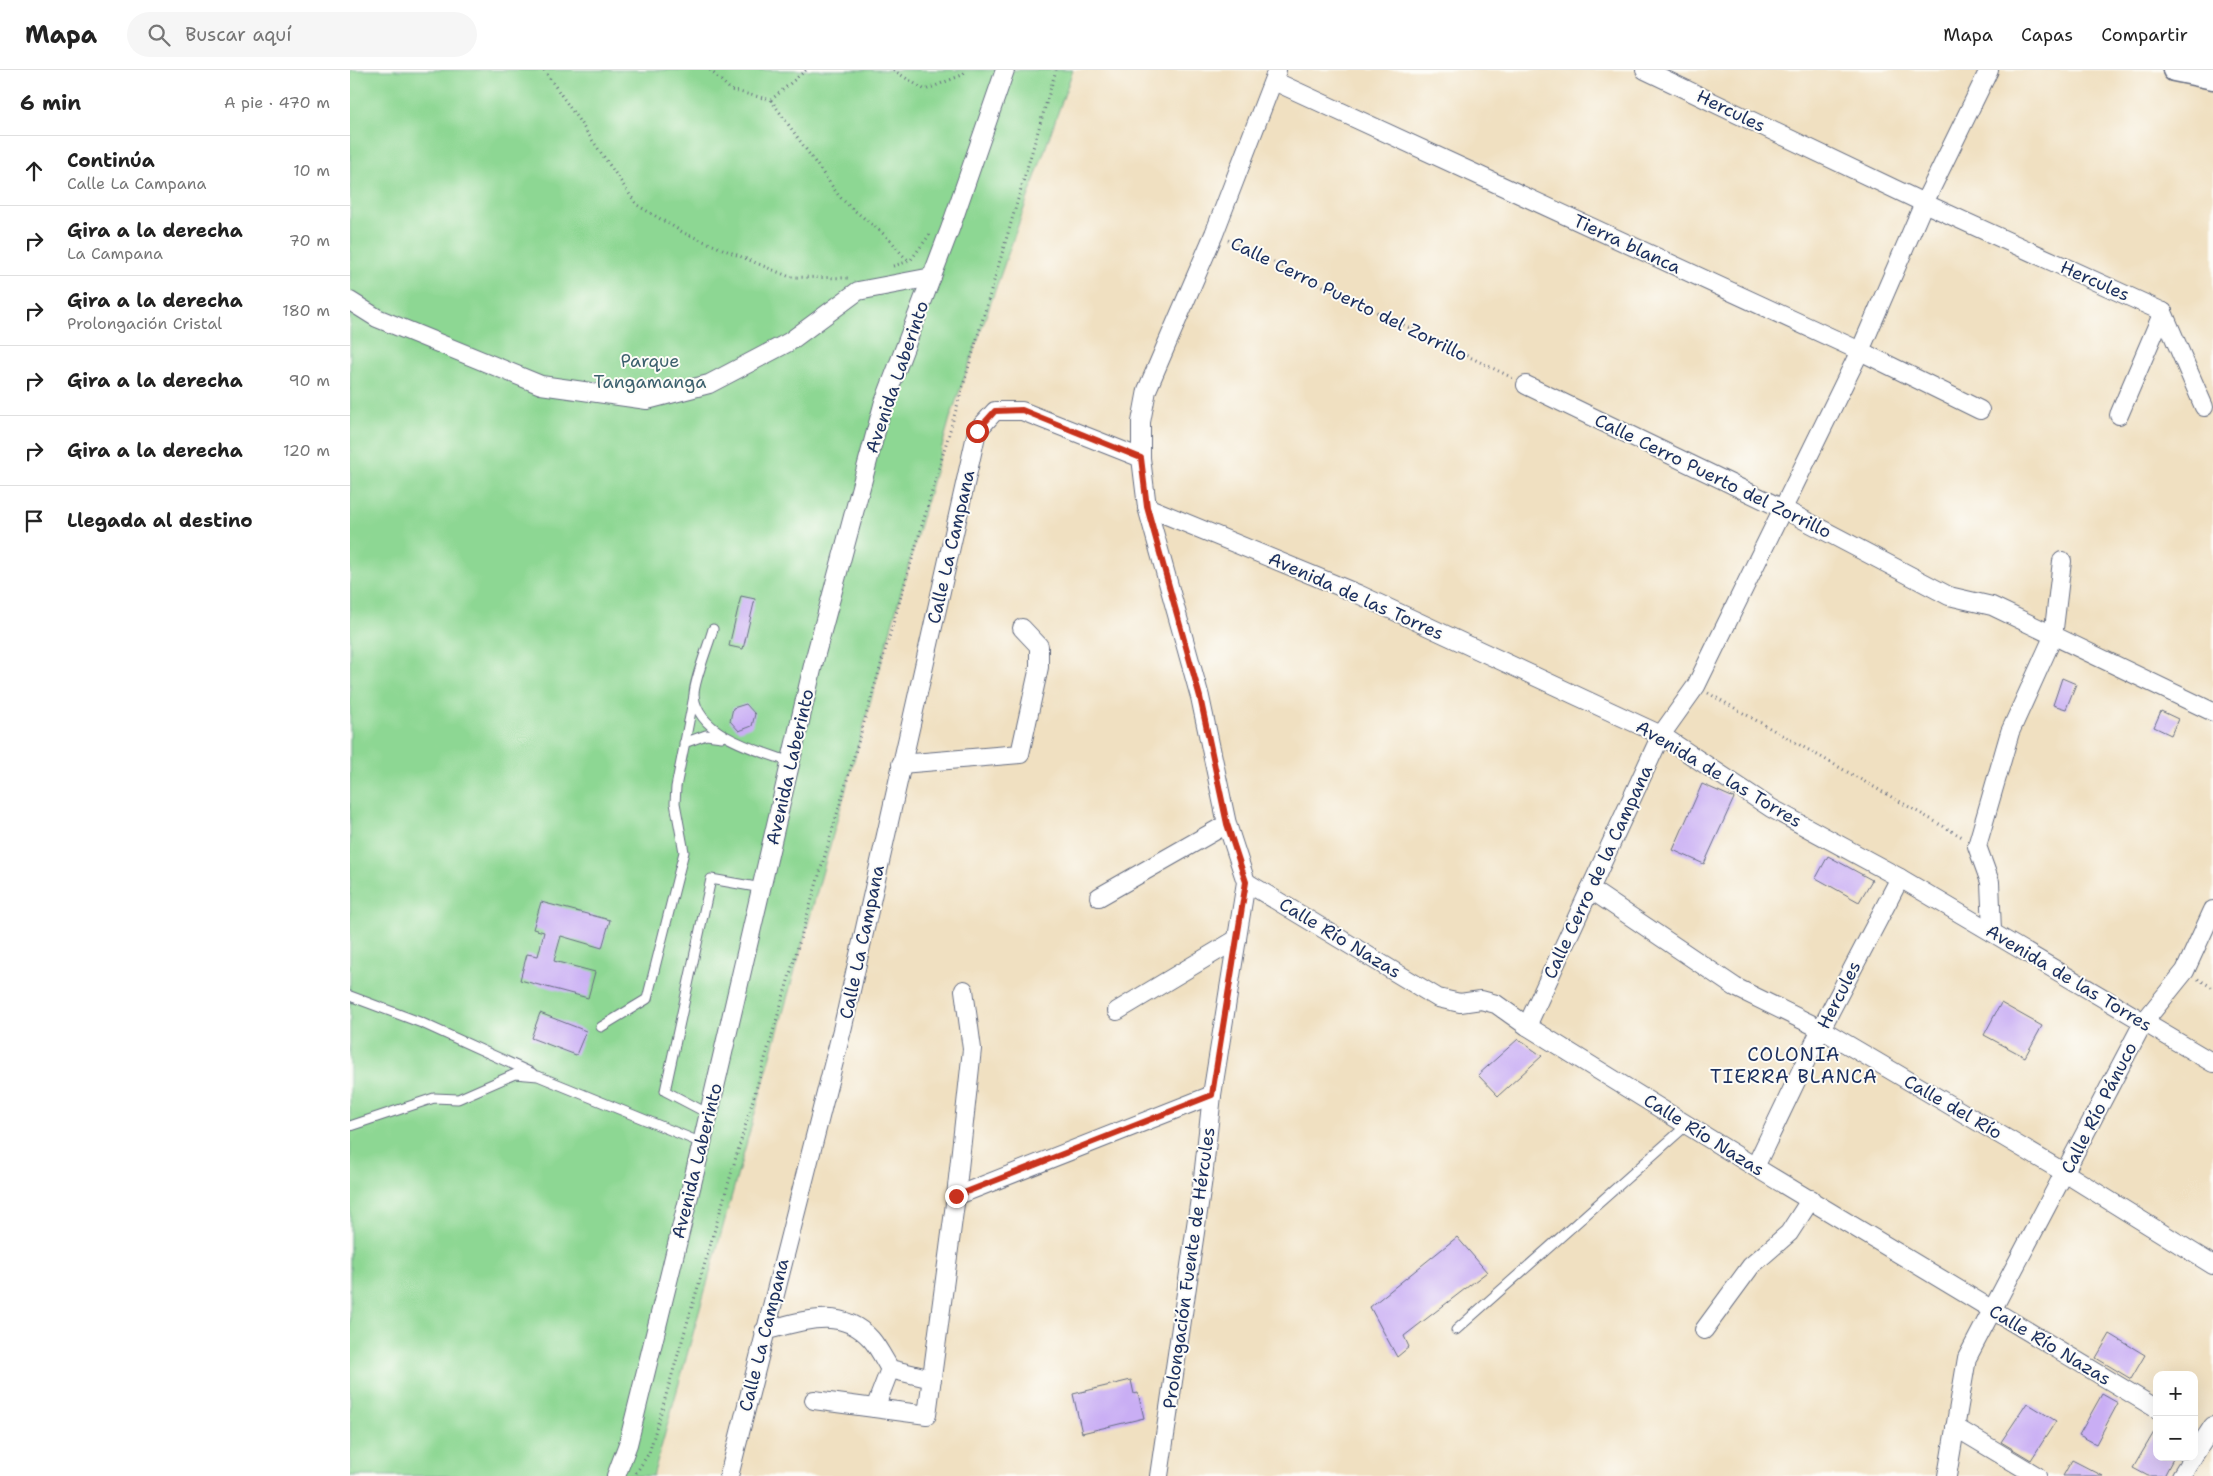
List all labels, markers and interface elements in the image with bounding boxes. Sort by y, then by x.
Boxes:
search box [127,12,477,57]
text: Mapa [25,19,97,51]
icon: search [145,21,173,49]
text: Buscar aquí [185,22,292,47]
text: Mapa [1943,23,1993,47]
text: Capas [2021,23,2073,47]
text: Compartir [2101,23,2188,47]
street label: Hercules [1693,84,1769,138]
text: 6 min [20,89,81,117]
text: A pie · 470 m [224,92,330,113]
text: Continúa [67,148,155,173]
icon: ahead [20,157,48,185]
text: 10 m [293,160,330,181]
text: Calle La Campana [67,173,206,194]
street label: Tierra blanca [1569,209,1685,279]
text: Gira a la derecha [67,218,243,243]
icon: right [20,227,48,255]
text: 70 m [289,230,330,251]
street label: Calle Cerro Puerto del Zorrillo [1227,231,1471,367]
text: La Campana [67,243,163,264]
street label: Hercules [2057,255,2133,307]
text: Gira a la derecha [67,288,243,313]
icon: right [20,297,48,325]
street label: Avenida Laberinto [860,298,934,456]
text: 180 m [282,300,330,321]
text: Prolongación Cristal [67,313,222,334]
park label: Parque Tangamanga [594,349,706,394]
icon: right [20,367,48,395]
text: Gira a la derecha [67,368,243,393]
text: 90 m [289,370,330,391]
street label: Calle Cerro Puerto del Zorrillo [1591,408,1835,544]
route start [966,420,989,443]
icon: right [20,437,48,465]
text: Gira a la derecha [67,438,243,463]
text: 120 m [283,440,330,461]
street label: Calle La Campana [922,468,980,626]
icon: arrive [20,507,48,535]
text: Llegada al destino [67,508,253,533]
street label: Avenida de las Torres [1264,546,1448,646]
street label: Avenida Laberinto [760,687,820,847]
street label: Avenida de las Torres [1631,715,1807,833]
street label: Calle Cerro de la Campana [1538,761,1658,983]
street label: Calle La Campana [834,863,890,1021]
street label: Calle Río Nazas [1275,892,1405,984]
street label: Avenida de las Torres [1981,919,2157,1037]
street label: Hercules [1812,957,1866,1033]
street label: Calle Río Pánuco [2056,1038,2142,1178]
district label: COLONIA TIERRA BLANCA [1710,1042,1878,1089]
street label: Calle del Río [1899,1069,2007,1145]
street label: Avenida Laberinto [666,1081,728,1241]
street label: Calle Río Nazas [1639,1088,1769,1182]
street label: Prolongación Fuente de Hércules [1157,1126,1221,1410]
route end [945,1185,968,1208]
street label: Calle La Campana [733,1256,795,1414]
street label: Calle Río Nazas [1985,1299,2115,1391]
map controls [2153,1371,2198,1461]
button: + [2153,1371,2198,1416]
button: − [2153,1416,2198,1461]

